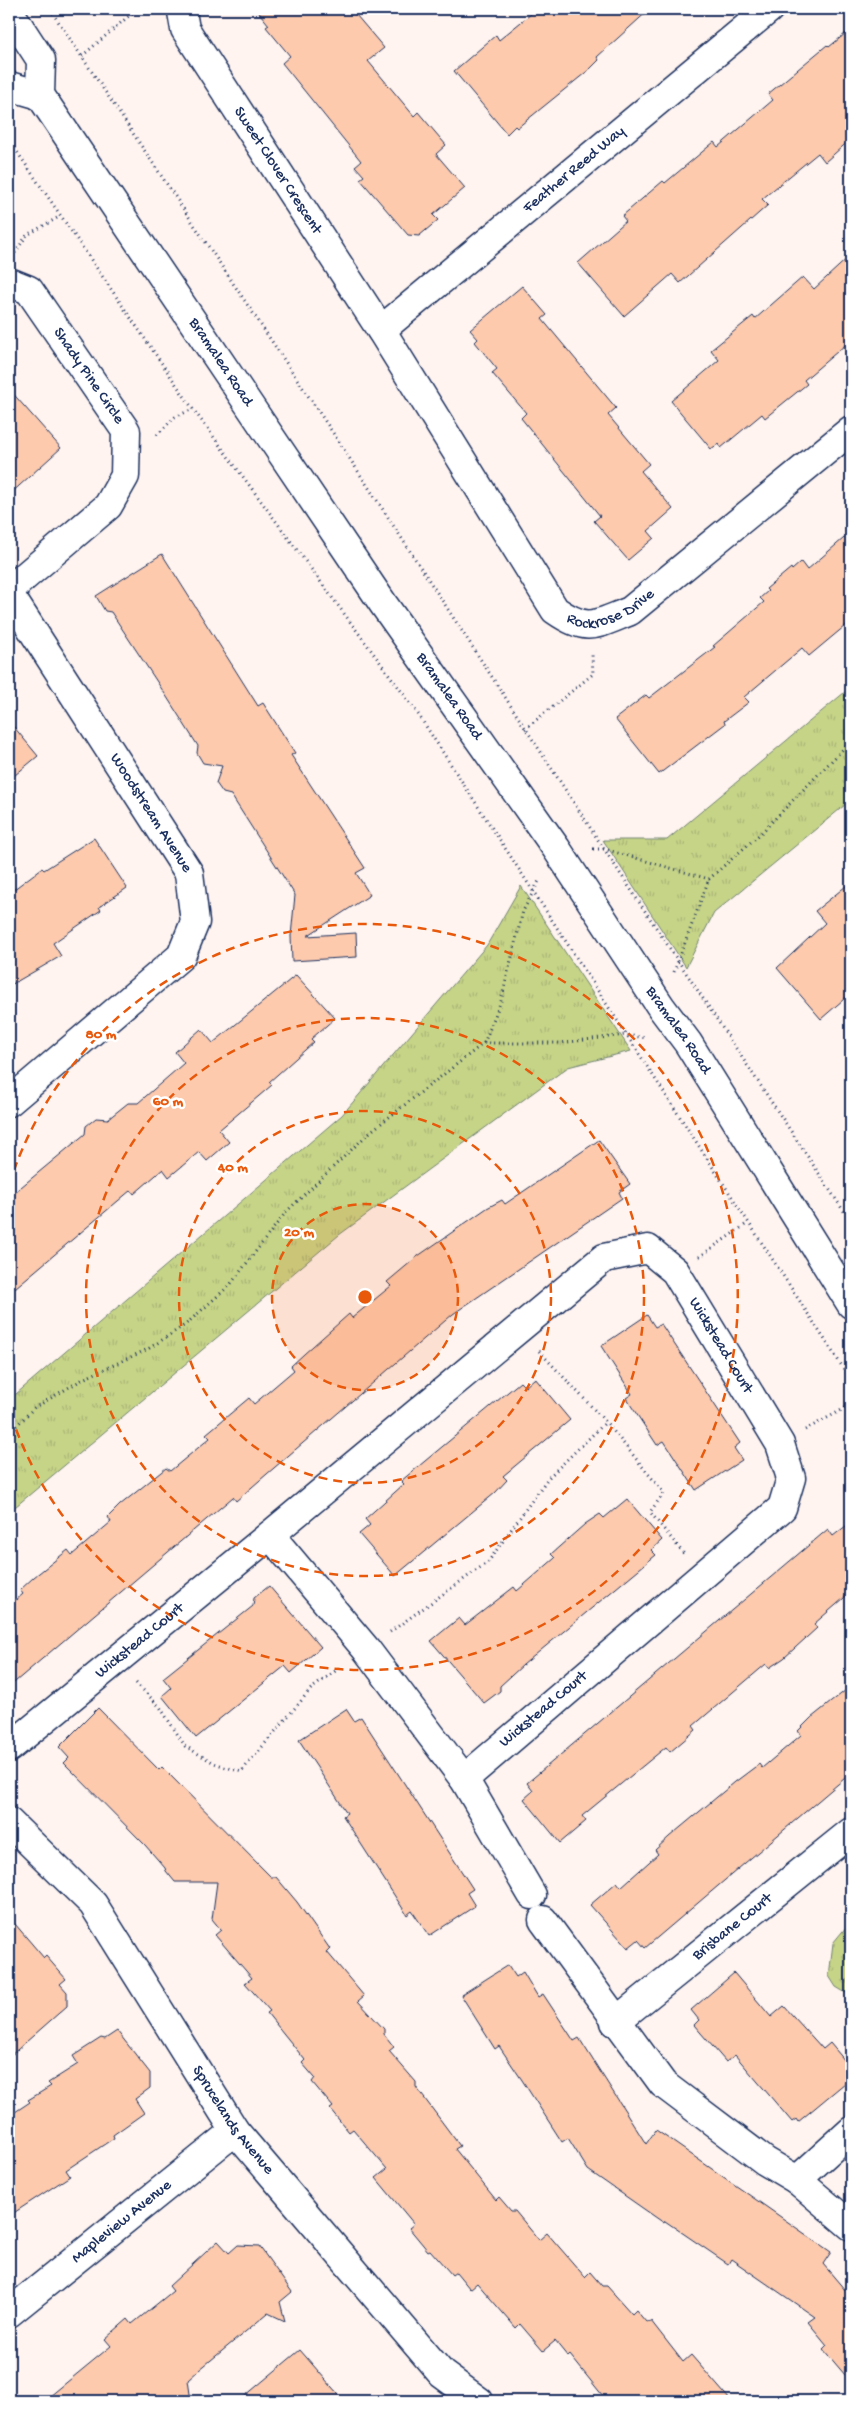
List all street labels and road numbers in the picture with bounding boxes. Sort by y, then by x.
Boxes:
street label: Sweet Clover Crescent [229,103,327,239]
street label: Feather Reed Way [519,122,629,218]
street label: Bramalea Road [183,314,258,411]
street label: Shady Pine Circle [48,324,128,429]
street label: Rockrose Drive [563,585,659,634]
street label: Bramalea Road [411,649,487,745]
street label: Woodstream Avenue [105,750,196,877]
street label: Bramalea Road [640,982,716,1079]
street label: Wickstead Court [684,1294,758,1399]
street label: Wickstead Court [92,1598,189,1683]
street label: Wickstead Court [496,1667,593,1752]
street label: Brisbane Court [688,1889,777,1966]
street label: Sprucelands Avenue [187,2062,278,2179]
street label: Mapleview Avenue [68,2176,176,2268]

